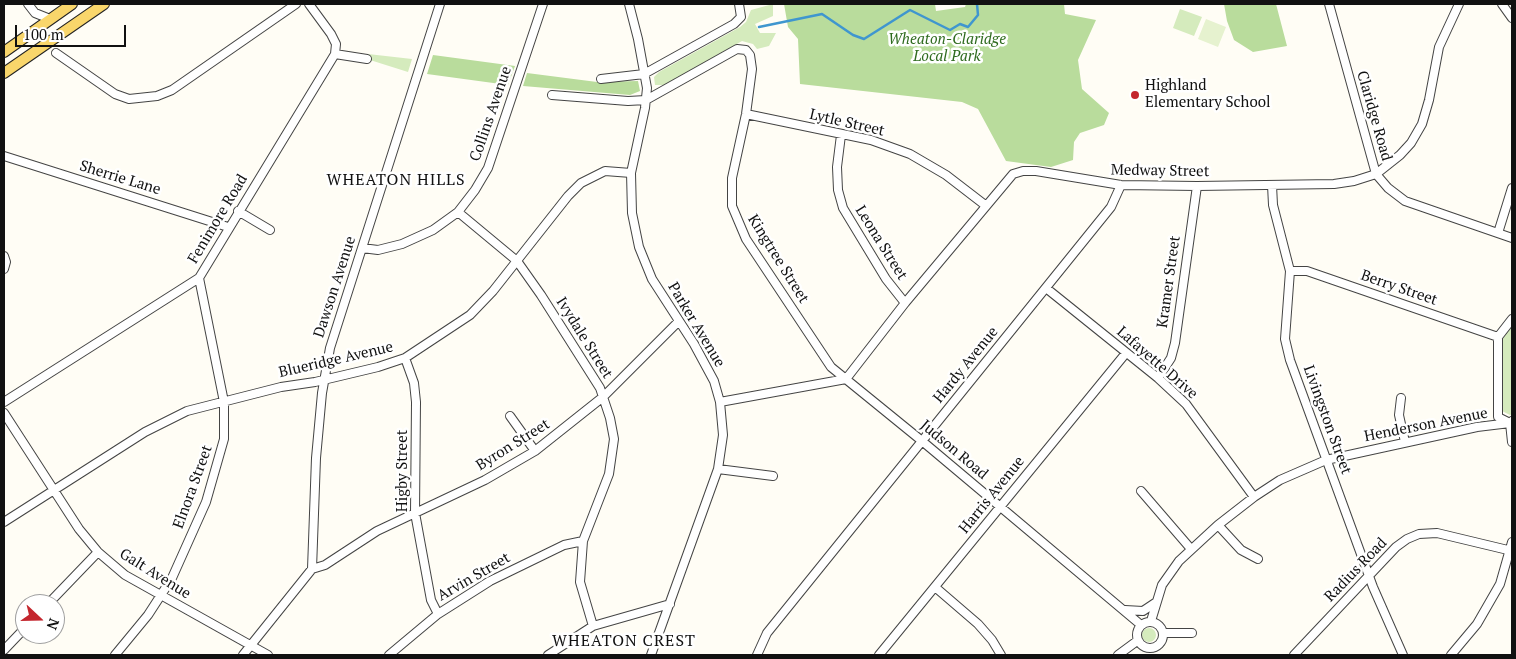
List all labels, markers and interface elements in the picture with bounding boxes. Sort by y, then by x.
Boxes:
scale bar [18,15,129,47]
text: 100 m [23,24,64,44]
park label: Wheaton-Claridge Local Park [888,31,1006,66]
street label: Collins Avenue [466,64,516,164]
street label: Claridge Road [1353,69,1395,163]
place label: Highland Elementary School [1145,77,1271,112]
marker: Highland Elementary School [1129,89,1141,101]
street label: Lytle Street [808,106,886,140]
street label: Sherrie Lane [77,157,163,199]
street label: Medway Street [1111,161,1209,181]
district label: WHEATON HILLS [325,170,467,190]
street label: Fenimore Road [184,171,252,267]
street label: Leona Street [851,203,911,283]
street label: Kingtree Street [744,211,812,307]
street label: Dawson Avenue [310,234,360,340]
street label: Kramer Street [1154,235,1184,329]
street label: Berry Street [1358,267,1440,309]
street label: Parker Avenue [664,279,728,371]
street label: Ivydale Street [552,294,616,382]
street label: Hardy Avenue [930,323,1002,407]
street label: Lafayette Drive [1113,323,1201,403]
street label: Blueridge Avenue [277,338,395,382]
street label: Livingston Street [1299,363,1355,477]
street label: Henderson Avenue [1363,404,1489,446]
street label: Byron Street [473,415,553,475]
street label: Judson Road [916,416,992,484]
street label: Higby Street [394,430,412,512]
street label: Elnora Street [170,443,216,531]
street label: Harris Avenue [955,453,1029,537]
street label: Radius Road [1321,534,1391,606]
street label: Galt Avenue [116,545,194,603]
street label: Arvin Street [434,549,514,605]
north arrow [15,594,65,644]
text: N [43,616,64,633]
district label: WHEATON CREST [550,631,698,651]

